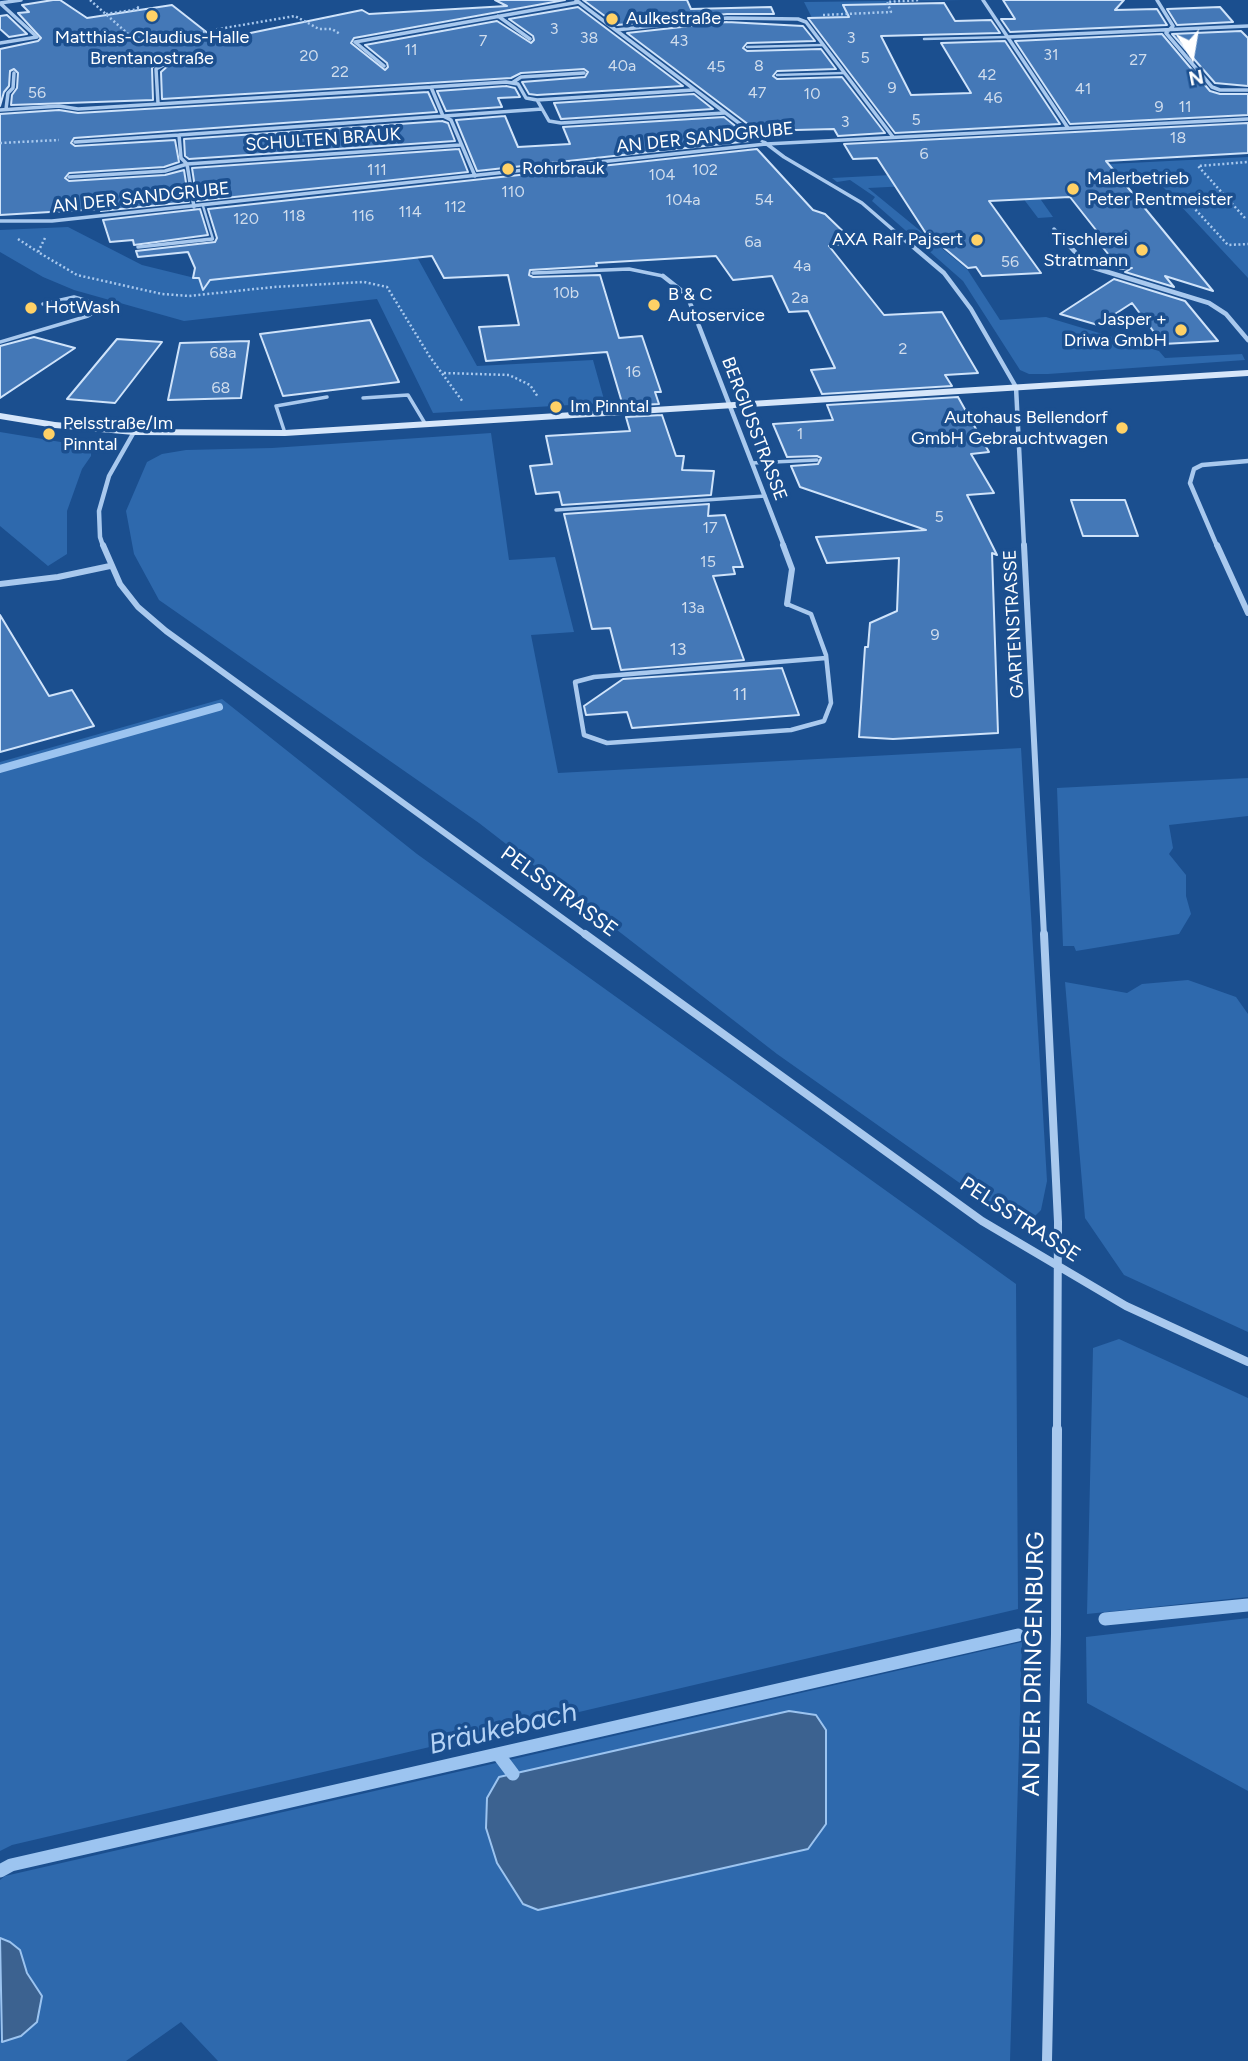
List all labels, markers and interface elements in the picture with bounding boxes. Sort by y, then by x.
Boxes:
marker: Matthias-Claudius-Halle Brentanostraße [144,8,160,24]
place label: Aulkestraße [626,8,721,30]
marker: Aulkestraße [604,11,620,27]
house number: 3 [550,19,558,39]
north arrow [1157,21,1227,91]
place label: Matthias-Claudius-Halle Brentanostraße [55,27,249,70]
house number: 38 [580,28,598,48]
house number: 3 [847,28,855,48]
house number: 7 [479,31,487,51]
house number: 43 [670,31,688,51]
house number: 11 [404,40,418,60]
house number: 31 [1043,45,1059,65]
house number: 20 [299,46,319,66]
house number: 5 [860,48,870,68]
house number: 27 [1129,50,1147,70]
house number: 40a [608,56,636,76]
house number: 8 [754,56,764,76]
house number: 45 [706,57,726,77]
house number: 22 [331,62,349,82]
text: N [1187,64,1206,90]
house number: 42 [978,65,996,85]
house number: 9 [887,78,897,98]
house number: 41 [1075,79,1091,99]
house number: 56 [28,83,46,103]
house number: 47 [748,83,766,103]
house number: 10 [804,84,820,104]
house number: 46 [984,88,1002,108]
house number: 9 [1154,97,1164,117]
house number: 11 [1178,97,1192,117]
house number: 5 [911,110,921,130]
house number: 3 [841,112,849,132]
street label: AN DER SANDGRUBE [615,118,795,158]
street label: SCHULTEN BRAUK [245,124,401,156]
house number: 18 [1170,128,1186,148]
house number: 6 [919,144,929,164]
place label: Rohrbrauk [522,158,604,180]
house number: 111 [367,160,387,180]
house number: 102 [692,160,718,180]
marker: Rohrbrauk [500,161,516,177]
house number: 104 [649,165,675,185]
place label: Malerbetrieb Peter Rentmeister [1087,168,1233,210]
street label: AN DER SANDGRUBE [51,178,231,218]
marker: Malerbetrieb Peter Rentmeister [1065,181,1081,197]
house number: 110 [501,182,525,202]
house number: 104a [666,190,700,210]
house number: 54 [754,190,774,210]
house number: 112 [444,197,466,217]
house number: 114 [398,202,422,222]
house number: 118 [282,206,306,226]
house number: 116 [352,206,374,226]
house number: 120 [233,209,259,229]
place label: AXA Ralf Pajsert [832,229,963,251]
place label: Tischlerei Stratmann [1043,229,1128,272]
house number: 6a [744,232,762,252]
marker: AXA Ralf Pajsert [969,232,985,248]
marker: Tischlerei Stratmann [1134,242,1150,258]
house number: 56 [1001,252,1019,272]
house number: 4a [793,256,811,276]
house number: 10b [553,283,579,303]
place label: B & C Autoservice [668,284,765,326]
house number: 2a [791,288,809,308]
place label: HotWash [45,297,120,319]
marker: B & C Autoservice [646,297,662,313]
marker: HotWash [23,300,39,316]
place label: Jasper + Driwa GmbH [1064,309,1167,352]
marker: Jasper + Driwa GmbH [1173,322,1189,338]
house number: 2 [899,339,907,359]
house number: 68a [209,343,237,363]
street label: BERGIUSSTRASSE [717,354,791,504]
house number: 16 [625,362,641,382]
house number: 68 [212,378,230,398]
place label: Im Pinntal [570,396,649,418]
marker: Im Pinntal [548,399,564,415]
place label: Autohaus Bellendorf GmbH Gebrauchtwagen [911,407,1108,450]
place label: Pelsstraße/Im Pinntal [63,413,173,456]
marker: Autohaus Bellendorf GmbH Gebrauchtwagen [1114,420,1130,436]
house number: 1 [797,424,803,444]
marker: Pelsstraße/Im Pinntal [41,426,57,442]
house number: 5 [934,507,944,527]
house number: 17 [702,518,718,538]
street label: GARTENSTRASSE [999,549,1029,699]
house number: 15 [700,552,716,572]
house number: 13a [681,598,705,618]
house number: 9 [930,625,940,645]
house number: 13 [669,639,687,661]
house number: 11 [733,684,747,706]
street label: PELSSTRASSE [496,841,622,943]
street label: PELSSTRASSE [955,1172,1085,1268]
street label: AN DER DRINGENBURG [1017,1531,1051,1797]
water label: Bräukebach [426,1696,580,1762]

